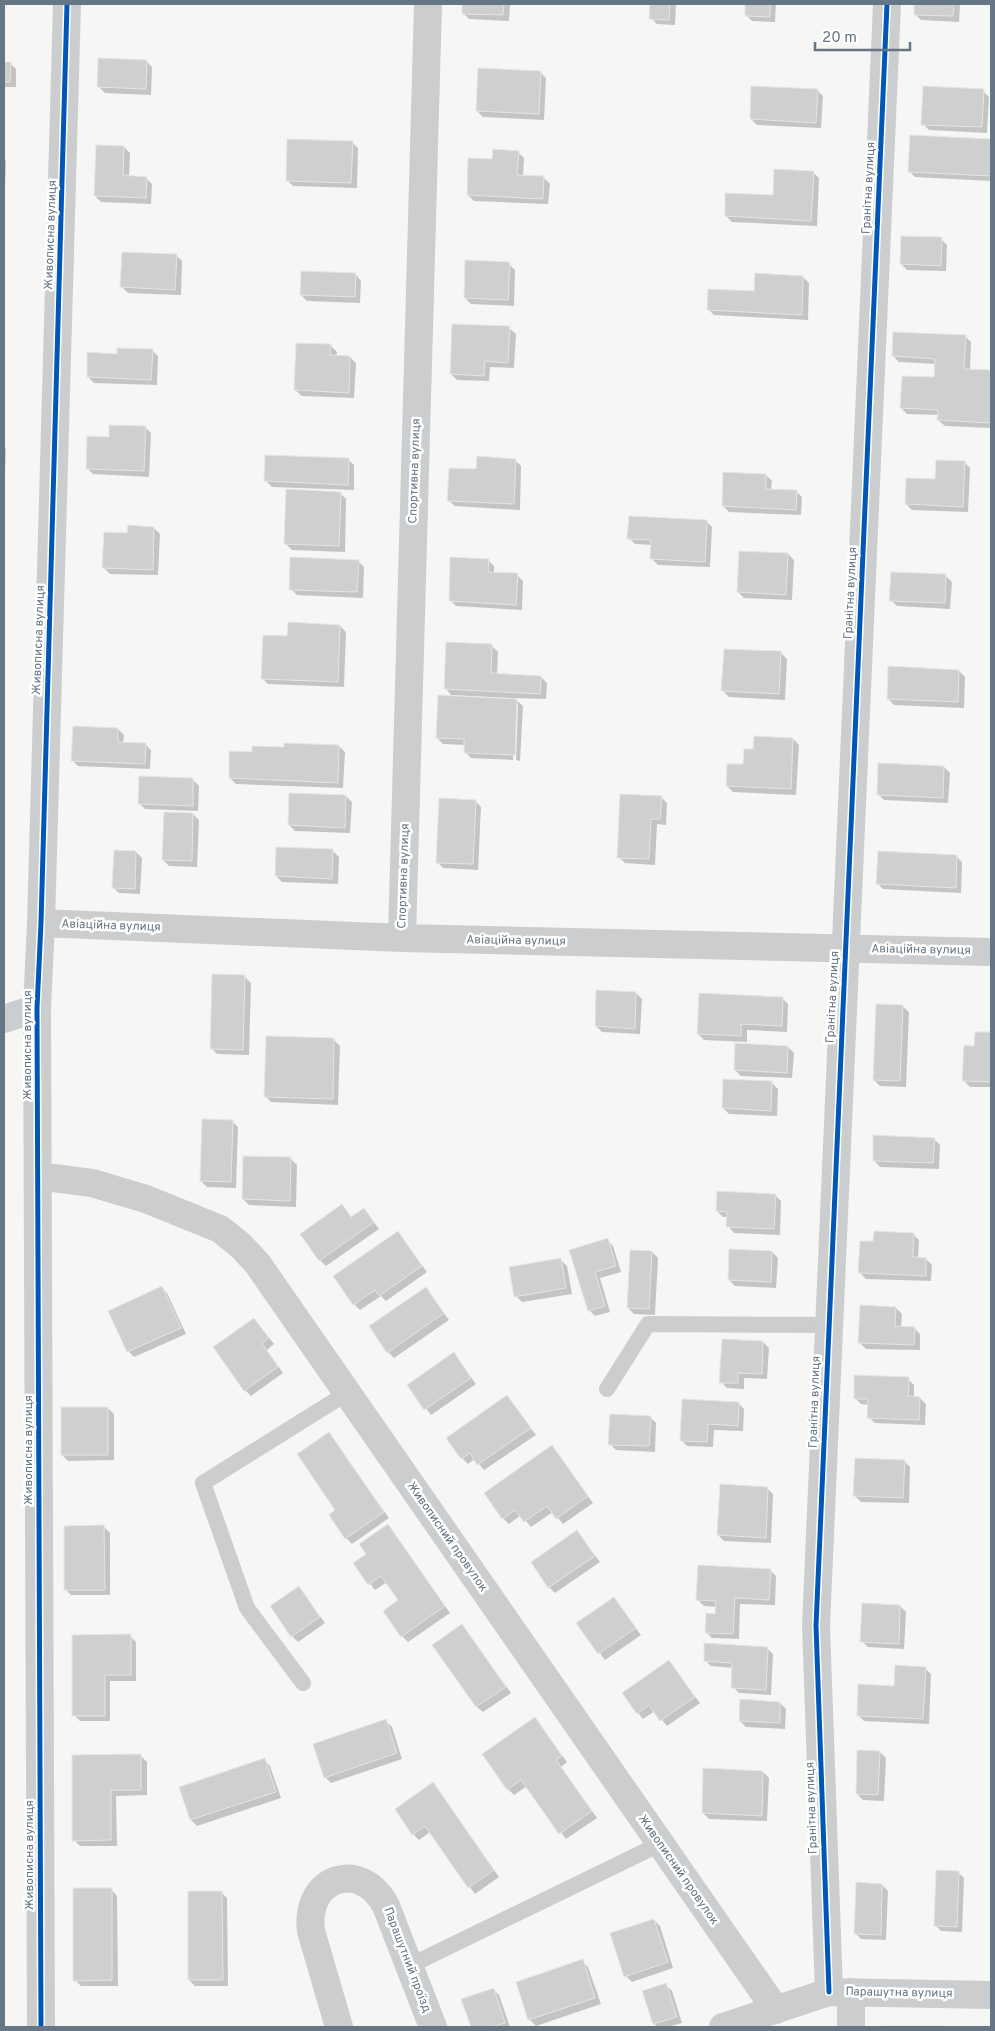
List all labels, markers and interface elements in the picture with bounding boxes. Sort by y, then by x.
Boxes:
scale bar [815,20,910,52]
text: 20 m [822,29,857,48]
street label: Гранітна вулиця [859,141,879,235]
street label: Живописна вулиця [41,180,61,290]
street label: Спортивна вулиця [405,418,425,524]
street label: Гранітна вулиця [841,546,861,640]
street label: Живописна вулиця [29,585,49,695]
street label: Спортивна вулиця [394,823,414,929]
street label: Авіаційна вулиця [61,916,161,936]
street label: Авіаційна вулиця [466,932,566,950]
street label: Авіаційна вулиця [871,941,971,959]
street label: Гранітна вулиця [823,950,843,1044]
street label: Живописна вулиця [20,990,36,1100]
street label: Гранітна вулиця [805,1356,825,1448]
street label: Живописна вулиця [21,1395,37,1505]
street label: Живописний провулок [403,1479,491,1595]
street label: Гранітна вулиця [802,1762,822,1854]
street label: Живописна вулиця [22,1800,38,1910]
street label: Живописний провулок [634,1812,722,1928]
street label: Парашутний проїзд [380,1905,434,2015]
street label: Парашутна вулиця [845,1984,953,2002]

